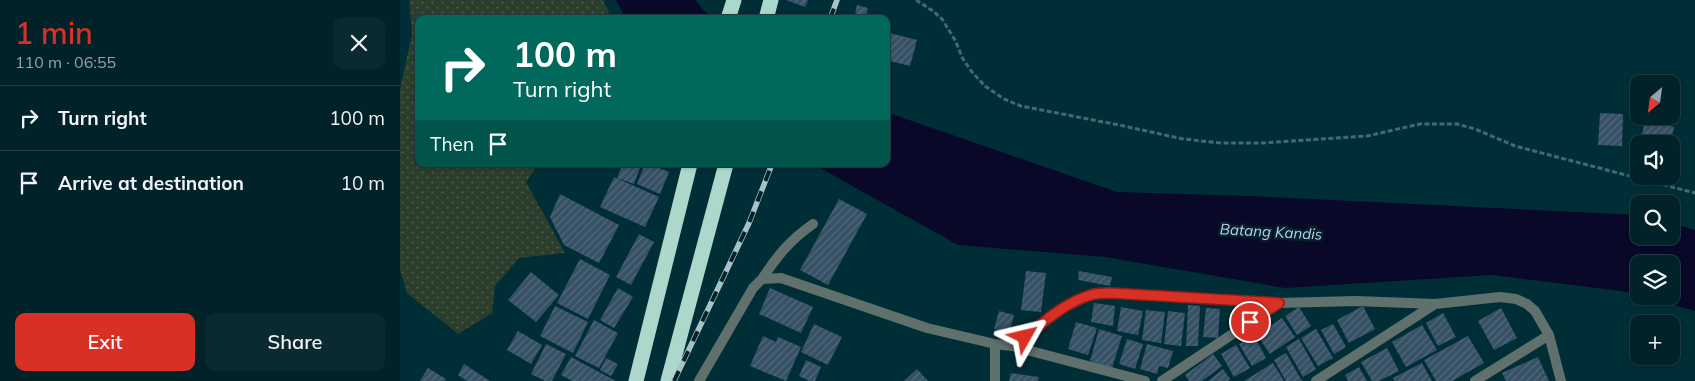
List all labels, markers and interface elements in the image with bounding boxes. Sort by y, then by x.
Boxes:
text: 1 min [15,14,93,52]
button: close [333,17,385,69]
text: 100 m [513,32,617,76]
icon: right [430,35,495,100]
text: 110 m · 06:55 [15,52,116,72]
text: Turn right [513,75,611,103]
north arrow [1630,75,1680,125]
map controls [1630,75,1680,365]
icon: right [15,104,43,132]
text: Turn right [58,106,147,130]
text: 100 m [329,106,385,130]
icon: arrive [484,130,512,158]
text: Then [430,132,474,156]
button: sound [1630,135,1680,185]
icon: arrive [15,169,43,197]
text: Arrive at destination [58,171,244,195]
text: 10 m [341,171,385,195]
button: search [1630,195,1680,245]
water label: Batang Kandis [1219,219,1323,244]
button: layers [1630,255,1680,305]
pin [1229,301,1271,343]
icon: arrive [1236,308,1264,336]
position arrow [998,310,1050,362]
button: Exit [15,313,195,371]
button: Share [205,313,385,371]
button: + [1630,315,1680,365]

